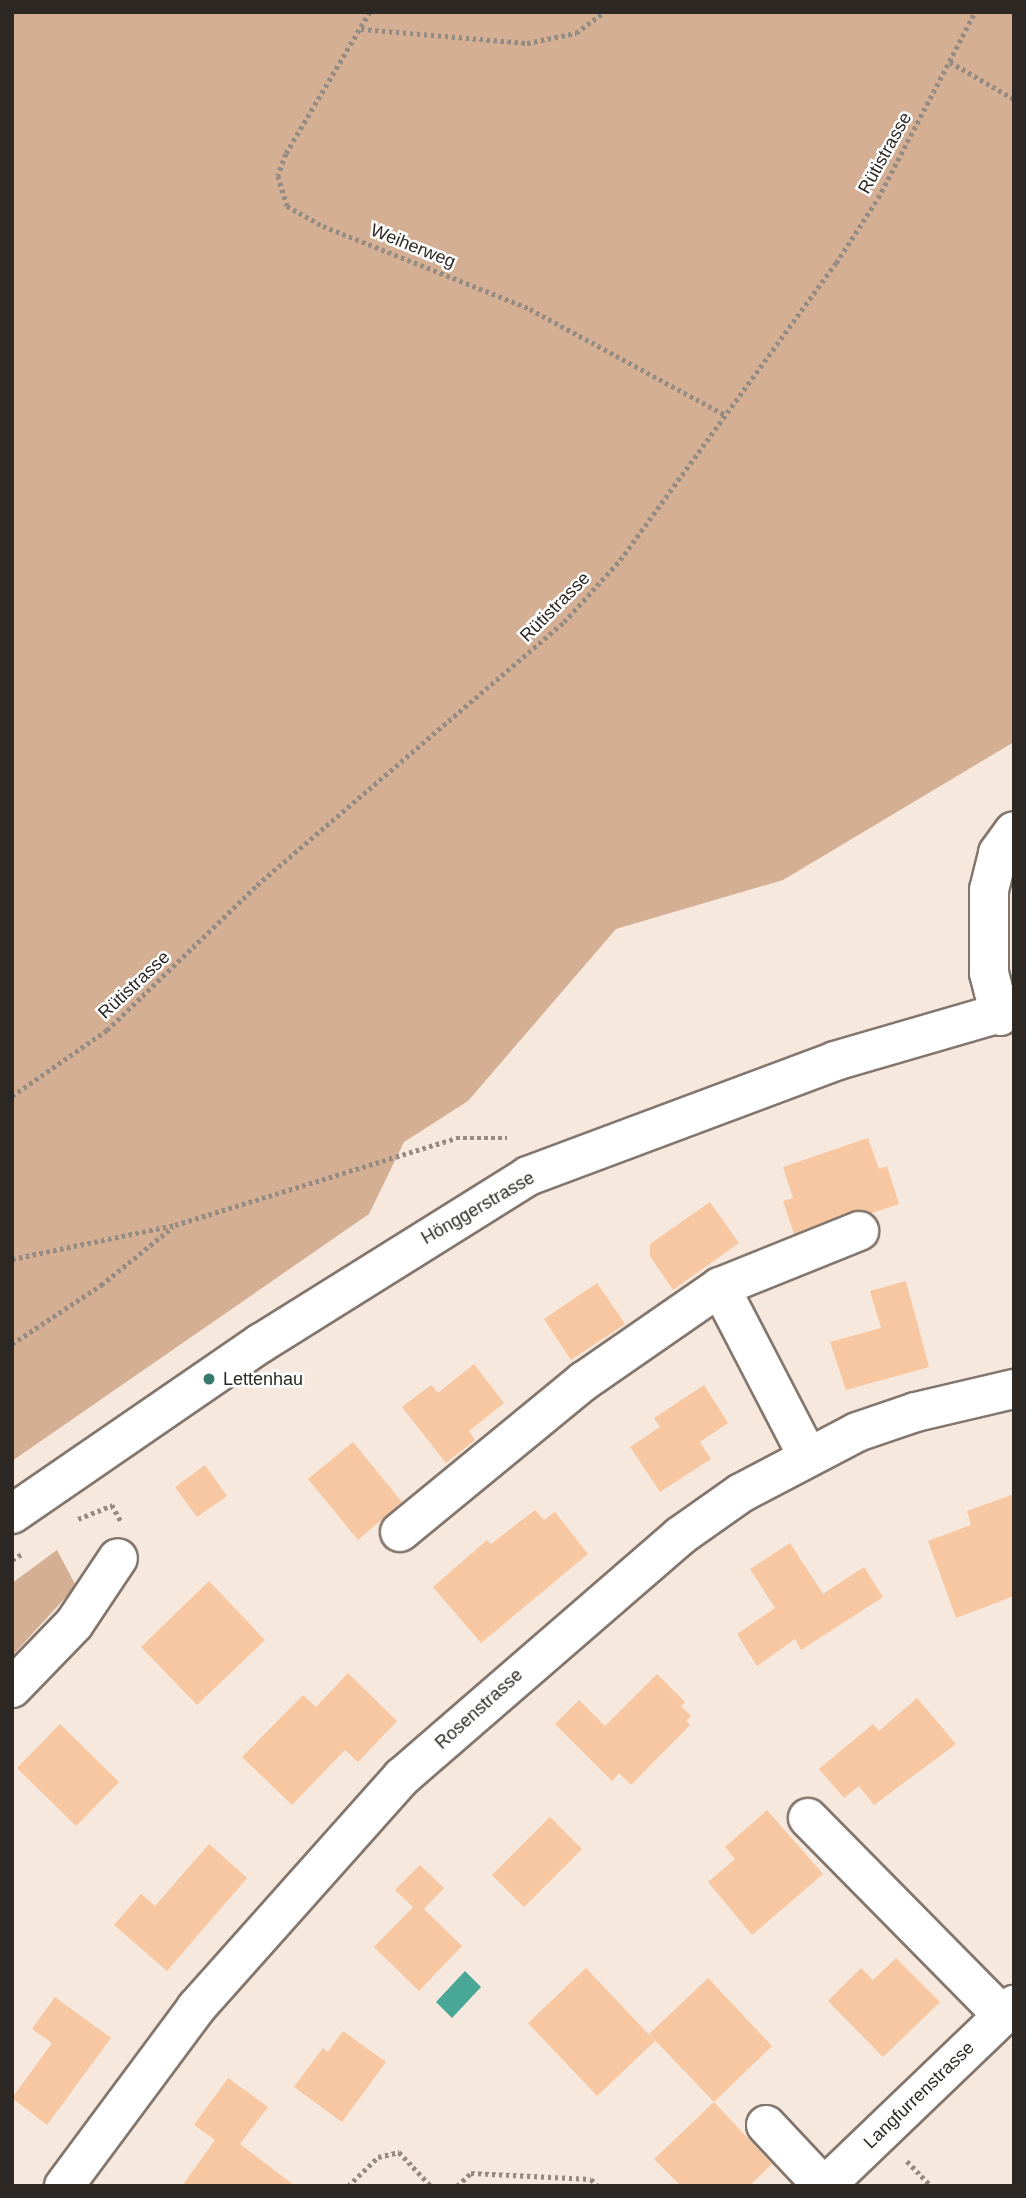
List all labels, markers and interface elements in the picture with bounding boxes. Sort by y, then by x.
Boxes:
street label: Rütistrasse [854,108,916,198]
street label: Weiherweg [367,219,459,273]
street label: Rütistrasse [516,568,594,646]
street label: Rütistrasse [94,946,174,1024]
street label: Hönggerstrasse [418,1167,538,1249]
place label: Lettenhau [223,1368,303,1390]
marker: Lettenhau [201,1371,217,1387]
street label: Rosenstrasse [431,1664,527,1754]
street label: Langfurrenstrasse [859,2037,979,2153]

